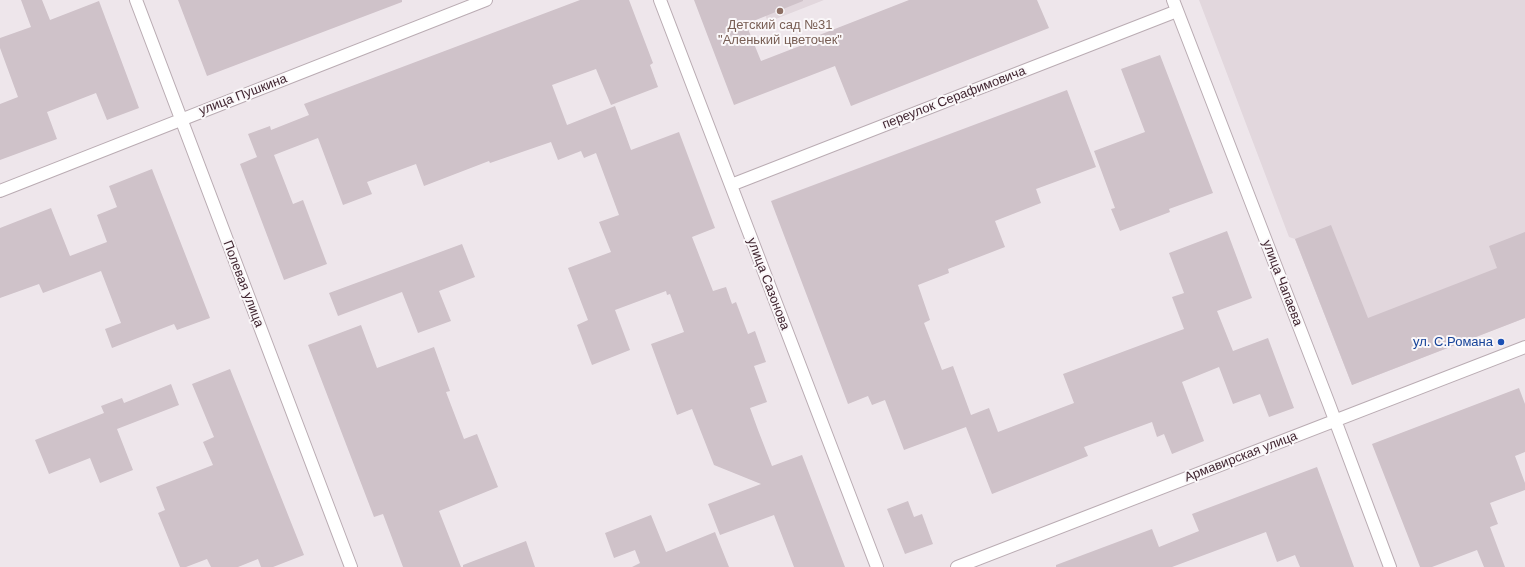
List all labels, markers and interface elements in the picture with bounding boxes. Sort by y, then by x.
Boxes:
marker: Детский сад №31 "Аленький цветочек" [775,6,785,16]
place label: Детский сад №31 "Аленький цветочек" [718,17,842,48]
street label: переулок Серафимовича [880,63,1028,133]
street label: улица Пушкина [197,71,289,119]
street label: улица Сазонова [743,236,793,332]
street label: улица Чапаева [1258,238,1306,328]
street label: Полевая улица [219,239,267,329]
place label: ул. С.Романа [1413,334,1493,350]
marker: ул. С.Романа [1496,337,1506,347]
street label: Армавирская улица [1182,428,1300,486]

